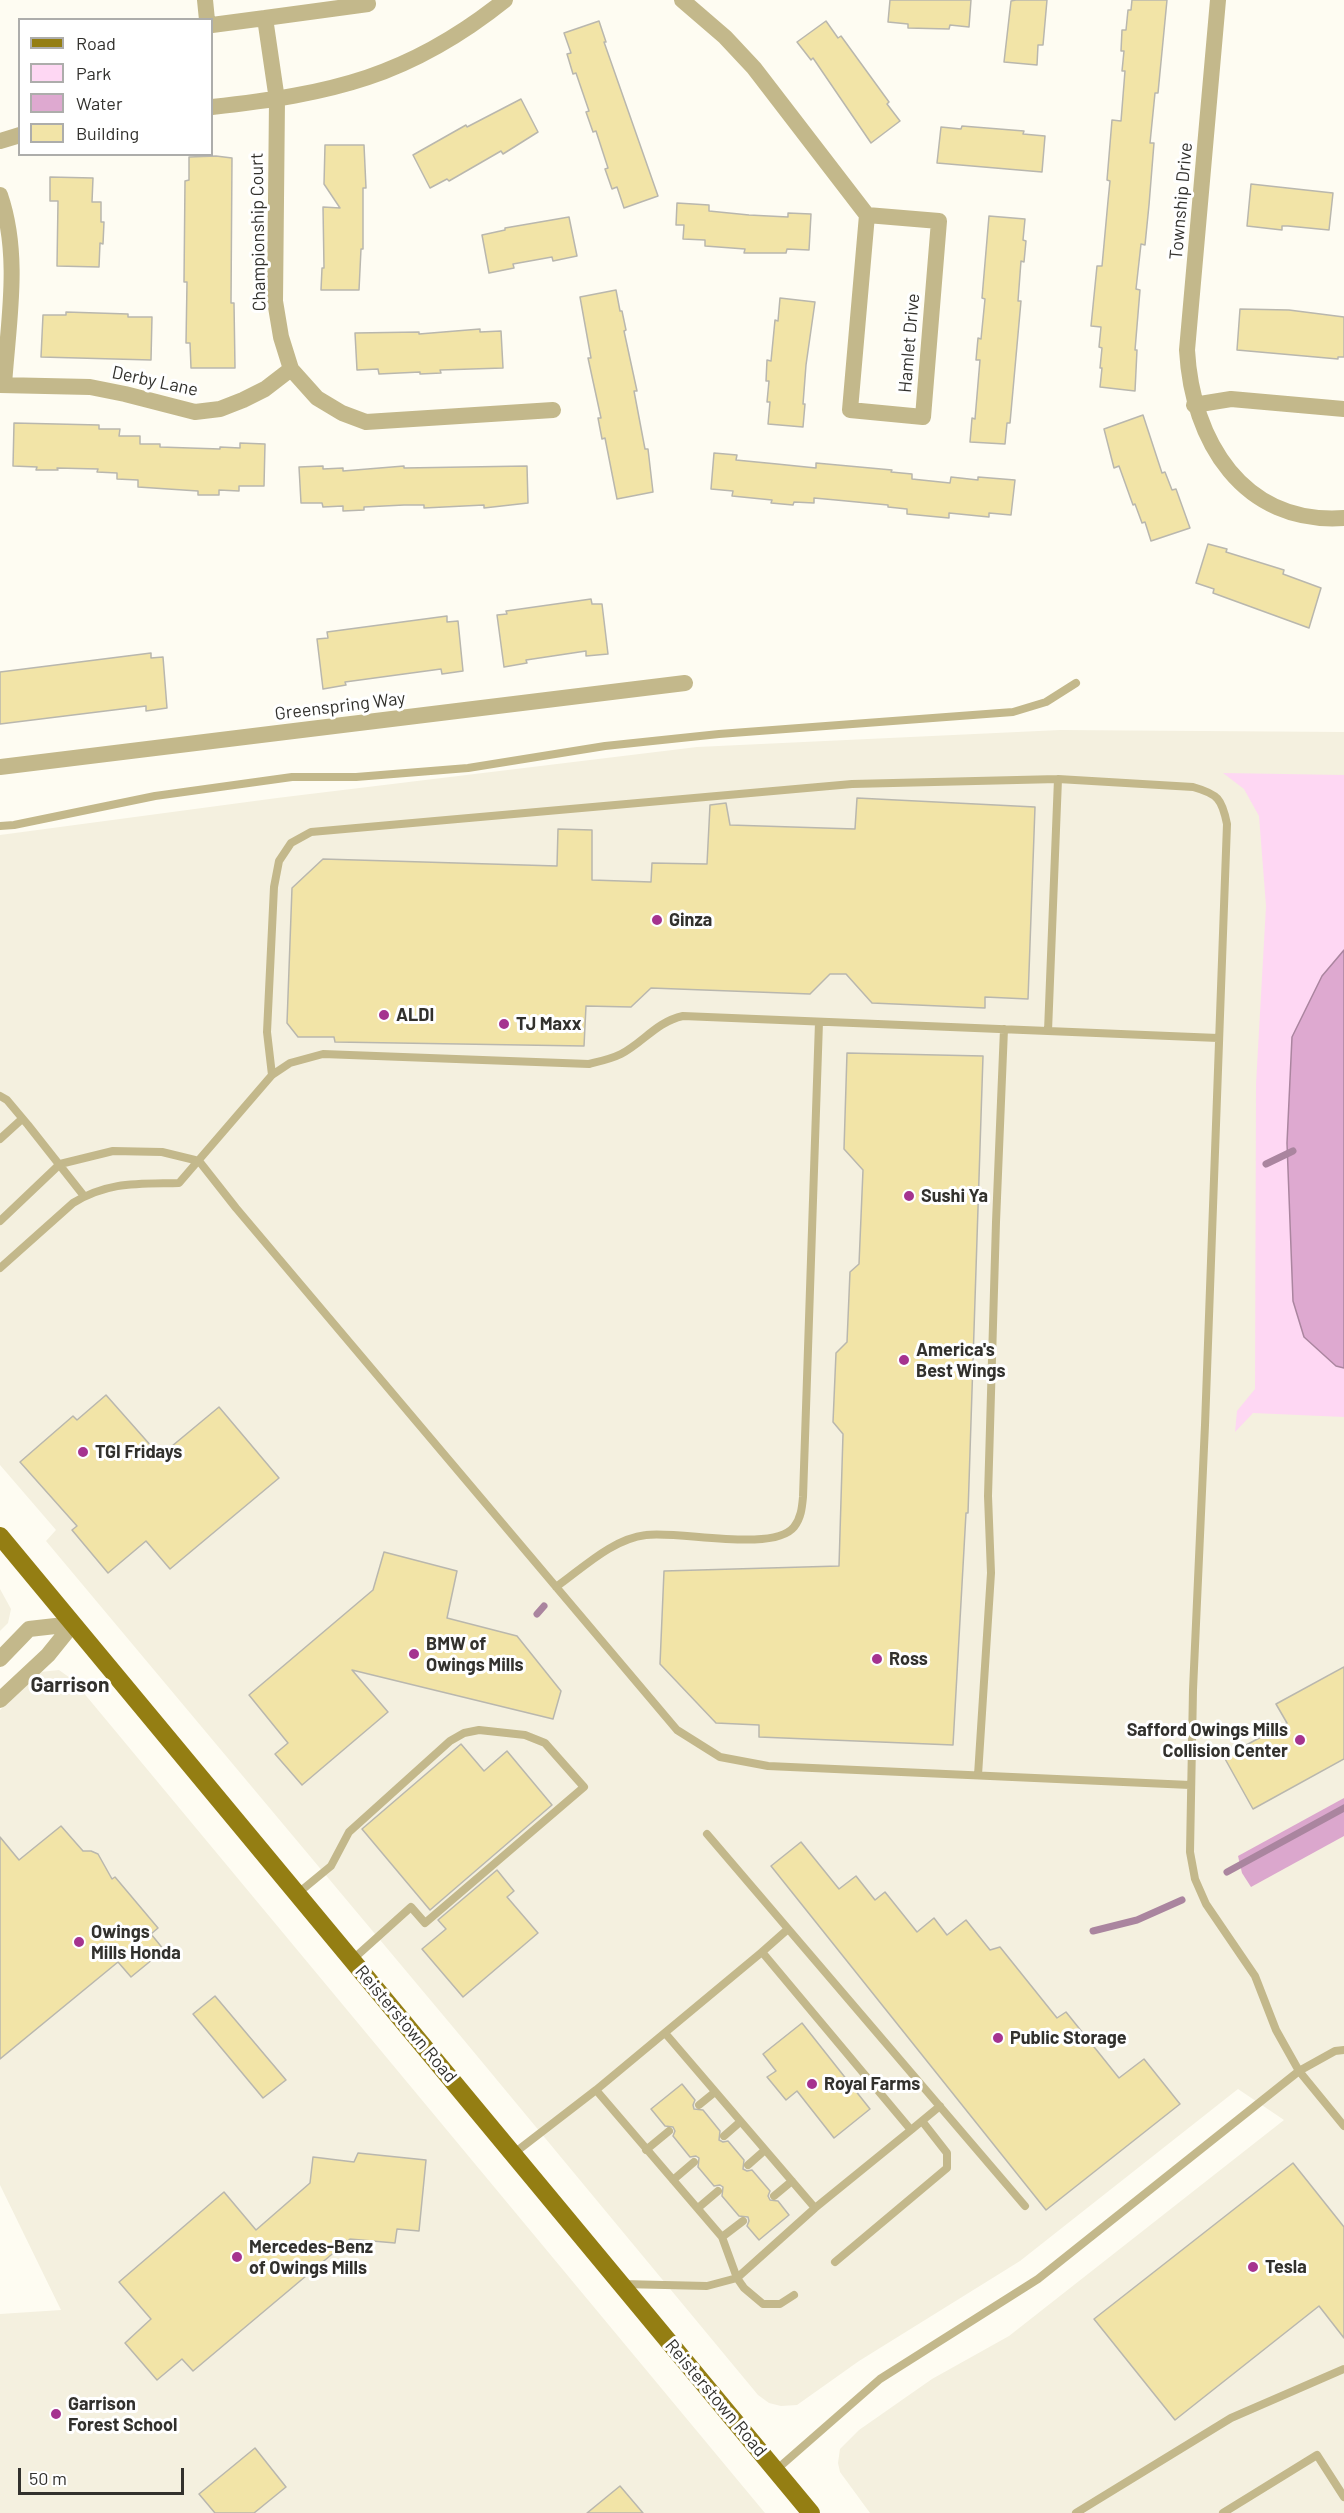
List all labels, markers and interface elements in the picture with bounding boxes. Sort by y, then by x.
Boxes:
legend [18,18,213,156]
text: Road [76,32,116,54]
text: Park [76,62,111,84]
text: Water [76,92,123,114]
text: Building [76,122,139,144]
street label: Township Drive [1165,141,1197,261]
street label: Championship Court [246,152,270,312]
street label: Hamlet Drive [894,292,924,394]
street label: Derby Lane [110,361,200,401]
street label: Greenspring Way [273,687,407,725]
place label: Ginza [669,909,712,931]
marker: Ginza [650,913,664,927]
place label: ALDI [396,1004,434,1026]
marker: ALDI [377,1008,391,1022]
place label: TJ Maxx [516,1013,581,1035]
marker: TJ Maxx [497,1017,511,1031]
place label: Sushi Ya [921,1185,988,1207]
marker: Sushi Ya [902,1189,916,1203]
place label: America's Best Wings [916,1339,1006,1382]
marker: America's Best Wings [897,1353,911,1367]
place label: TGI Fridays [95,1441,182,1463]
marker: TGI Fridays [76,1445,90,1459]
place label: BMW of Owings Mills [426,1633,524,1676]
marker: BMW of Owings Mills [407,1647,421,1661]
place label: Ross [889,1648,928,1670]
marker: Ross [870,1652,884,1666]
district label: Garrison [30,1672,110,1698]
place label: Safford Owings Mills Collision Center [1127,1719,1288,1762]
marker: Safford Owings Mills Collision Center [1293,1733,1307,1747]
place label: Owings Mills Honda [91,1921,181,1964]
marker: Owings Mills Honda [72,1935,86,1949]
street label: Reisterstown Road [351,1961,461,2087]
place label: Public Storage [1010,2027,1127,2049]
marker: Public Storage [991,2031,1005,2045]
place label: Royal Farms [824,2073,920,2095]
marker: Royal Farms [805,2077,819,2091]
place label: Mercedes-Benz of Owings Mills [249,2236,373,2278]
marker: Mercedes-Benz of Owings Mills [230,2250,244,2264]
place label: Tesla [1265,2256,1307,2278]
marker: Tesla [1246,2260,1260,2274]
street label: Reisterstown Road [661,2335,771,2461]
place label: Garrison Forest School [68,2393,177,2436]
marker: Garrison Forest School [49,2407,63,2421]
scale bar [21,2456,188,2494]
text: 50 m [29,2467,67,2489]

